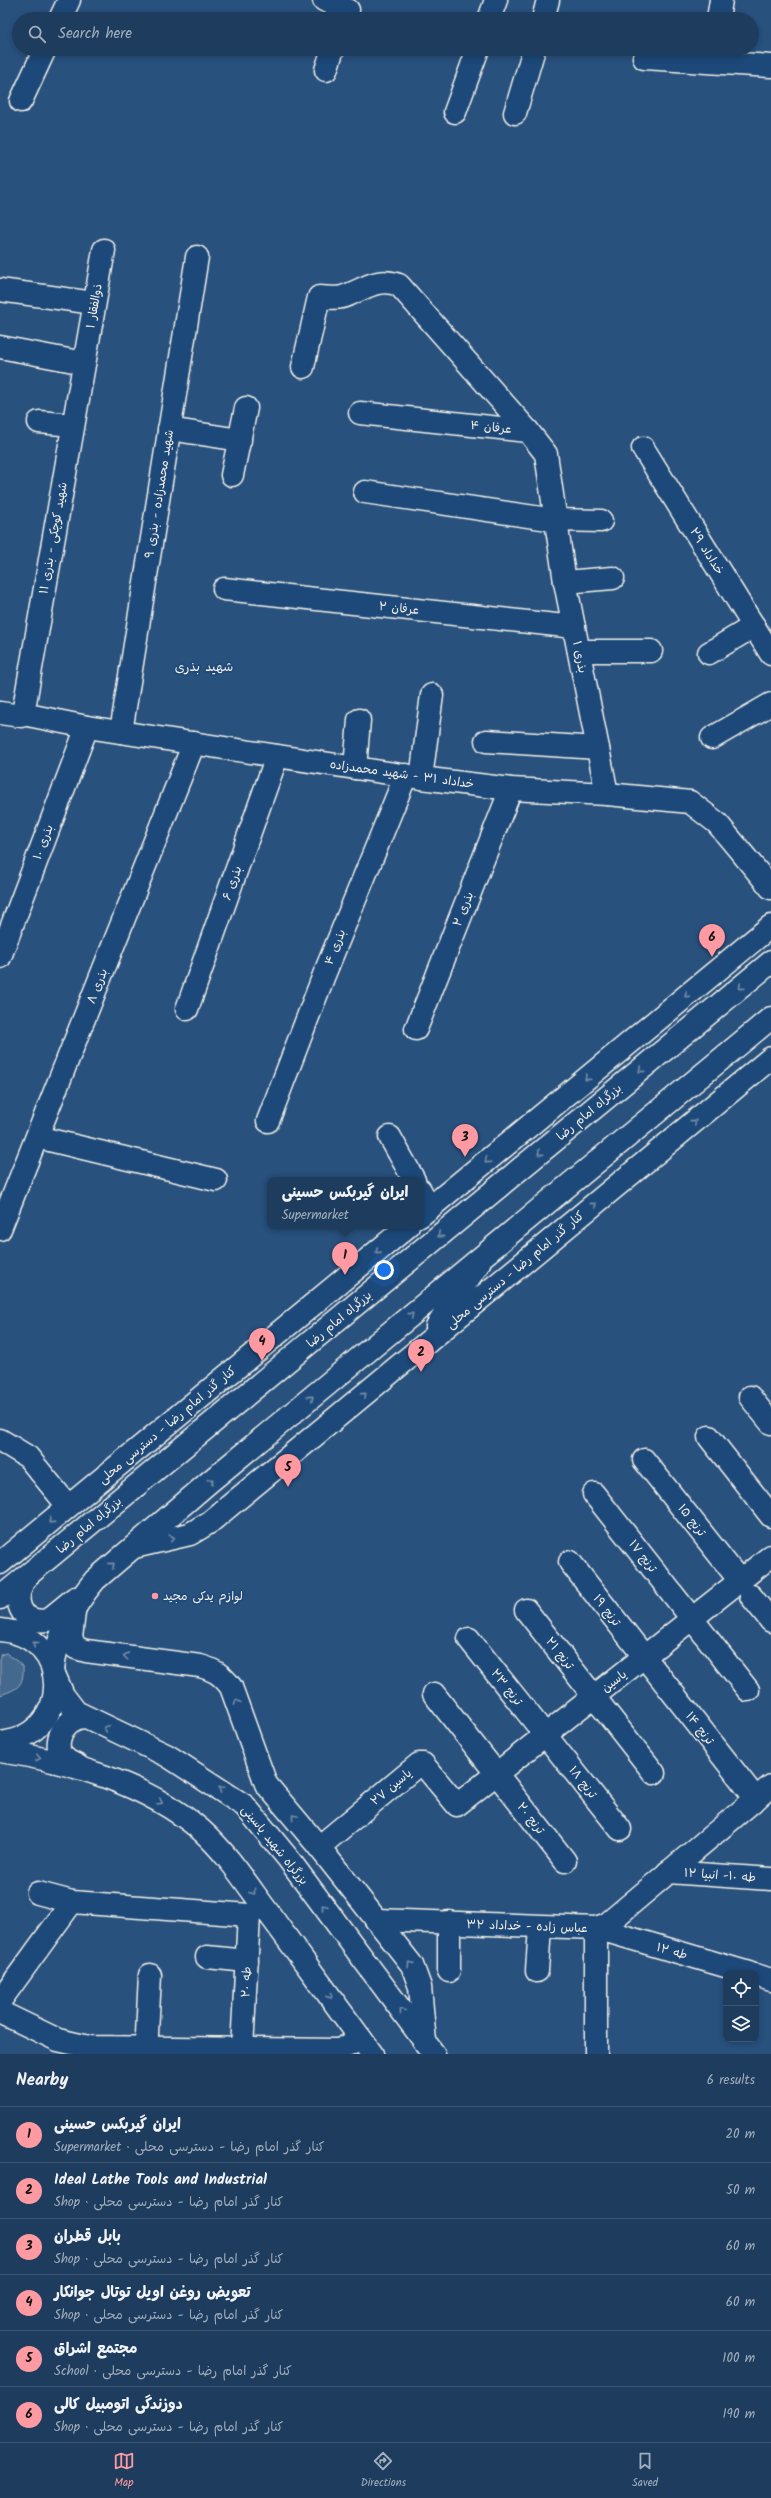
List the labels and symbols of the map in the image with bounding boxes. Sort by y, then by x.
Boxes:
street label: ذوالفقار ۱ [81,282,108,330]
street label: عرفان ۴ [469,416,512,439]
street label: شهید محمدزاده - بذری ۹ [140,428,179,560]
street label: شهید کوچکی - بذری ۱۱ [34,481,73,596]
street label: خداداد ۲۹ [685,524,729,579]
street label: عرفان ۲ [378,597,420,620]
street label: بذری ۱ [567,639,592,675]
district label: شهید بذری [175,657,233,678]
street label: خداداد ۳۱ - شهید محمدزاده [329,755,475,794]
street label: بذری ۱۰ [28,822,59,863]
street label: بذری ۶ [217,863,247,903]
street label: بذری ۲ [448,889,479,930]
pin: 6 [699,924,725,957]
street label: بذری ۴ [320,926,351,968]
street label: بذری ۸ [82,966,113,1007]
one-way arrow [738,983,746,990]
one-way arrow [684,991,692,998]
one-way arrow [638,1065,645,1072]
one-way arrow [584,1074,591,1081]
street label: بزرگراه امام رضا [552,1079,626,1146]
one-way arrow [689,1119,697,1126]
pin: 3 [452,1124,478,1157]
one-way arrow [538,1148,545,1155]
one-way arrow [484,1156,491,1163]
one-way arrow [589,1202,596,1209]
street label: کنار گذر امام رضا - دسترسی محلی [442,1207,589,1334]
one-way arrow [438,1231,445,1238]
pin: 1 [332,1242,358,1275]
one-way arrow [375,1246,382,1253]
your location [374,1260,394,1280]
street label: بزرگراه امام رضا [302,1286,376,1353]
one-way arrow [407,1313,414,1320]
pin: 4 [249,1328,275,1361]
pin: 2 [408,1339,434,1372]
street label: کنار گذر امام رضا - دسترسی محلی [94,1362,241,1489]
one-way arrow [360,1392,367,1399]
one-way arrow [306,1395,314,1402]
pin: 5 [275,1454,301,1487]
one-way arrow [206,1478,213,1485]
street label: بزرگراه امام رضا [52,1492,126,1559]
street label: ترنج ۱۵ [673,1500,711,1541]
one-way arrow [48,1516,55,1523]
one-way arrow [169,1535,175,1543]
street label: ترنج ۱۷ [624,1536,662,1577]
one-way arrow [108,1563,115,1570]
place label: لوازم یدکی مجید [163,1587,243,1606]
street label: ترنج ۱۹ [588,1590,626,1631]
marker: لوازم یدکی مجید [150,1591,160,1601]
street label: ترنج ۲۱ [541,1633,579,1674]
one-way arrow [33,1641,40,1648]
one-way arrow [123,1652,129,1661]
street label: ترنج ۲۳ [486,1665,527,1710]
street label: یاسین [598,1665,631,1697]
one-way arrow [233,1699,241,1706]
street label: ترنج ۱۴ [681,1708,719,1749]
one-way arrow [103,1725,111,1733]
one-way arrow [35,1753,41,1761]
street label: ترنج ۱۸ [564,1762,602,1803]
street label: یاسین ۲۷ [366,1764,416,1810]
one-way arrow [218,1786,225,1794]
one-way arrow [156,1798,163,1805]
street label: ترنج ۲۰ [512,1798,550,1839]
street label: بزرگراه شهید یاسینی [236,1801,313,1889]
one-way arrow [291,1814,298,1822]
street label: طه ۱۰- انبیا ۱۲ [683,1864,757,1887]
one-way arrow [248,1887,255,1894]
one-way arrow [322,1905,329,1912]
street label: عباس زاده - خداداد ۳۲ [466,1915,588,1938]
street label: طه ۱۲ [654,1938,690,1965]
one-way arrow [407,1961,415,1968]
street label: طه ۲۰ [236,1966,257,1998]
one-way arrow [325,1992,332,1999]
one-way arrow [400,2009,407,2016]

